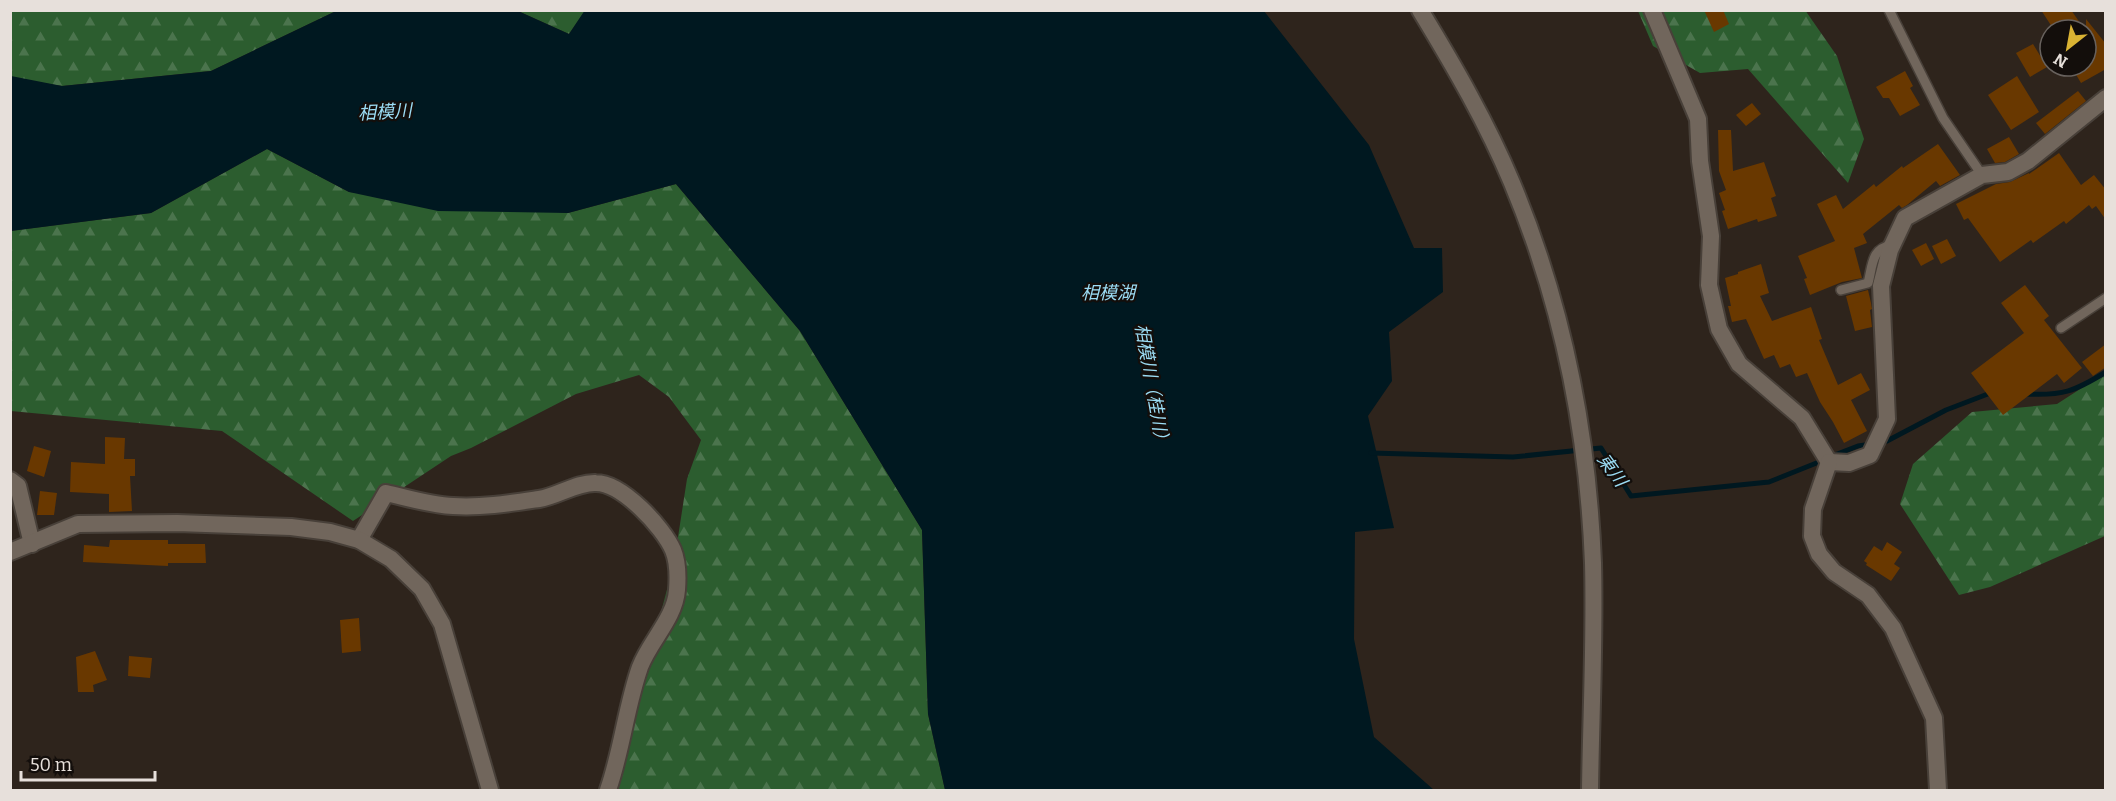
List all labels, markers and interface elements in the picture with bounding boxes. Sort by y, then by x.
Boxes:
north arrow [2038,18,2098,78]
text: N [2050,49,2071,72]
water label: 相模川 [357,99,415,124]
water label: 相模湖 [1081,282,1138,304]
water label: 相模川（桂川） [1130,322,1174,450]
water label: 東川 [1593,449,1633,493]
scale bar [21,744,154,782]
text: 50 m [30,754,72,776]

